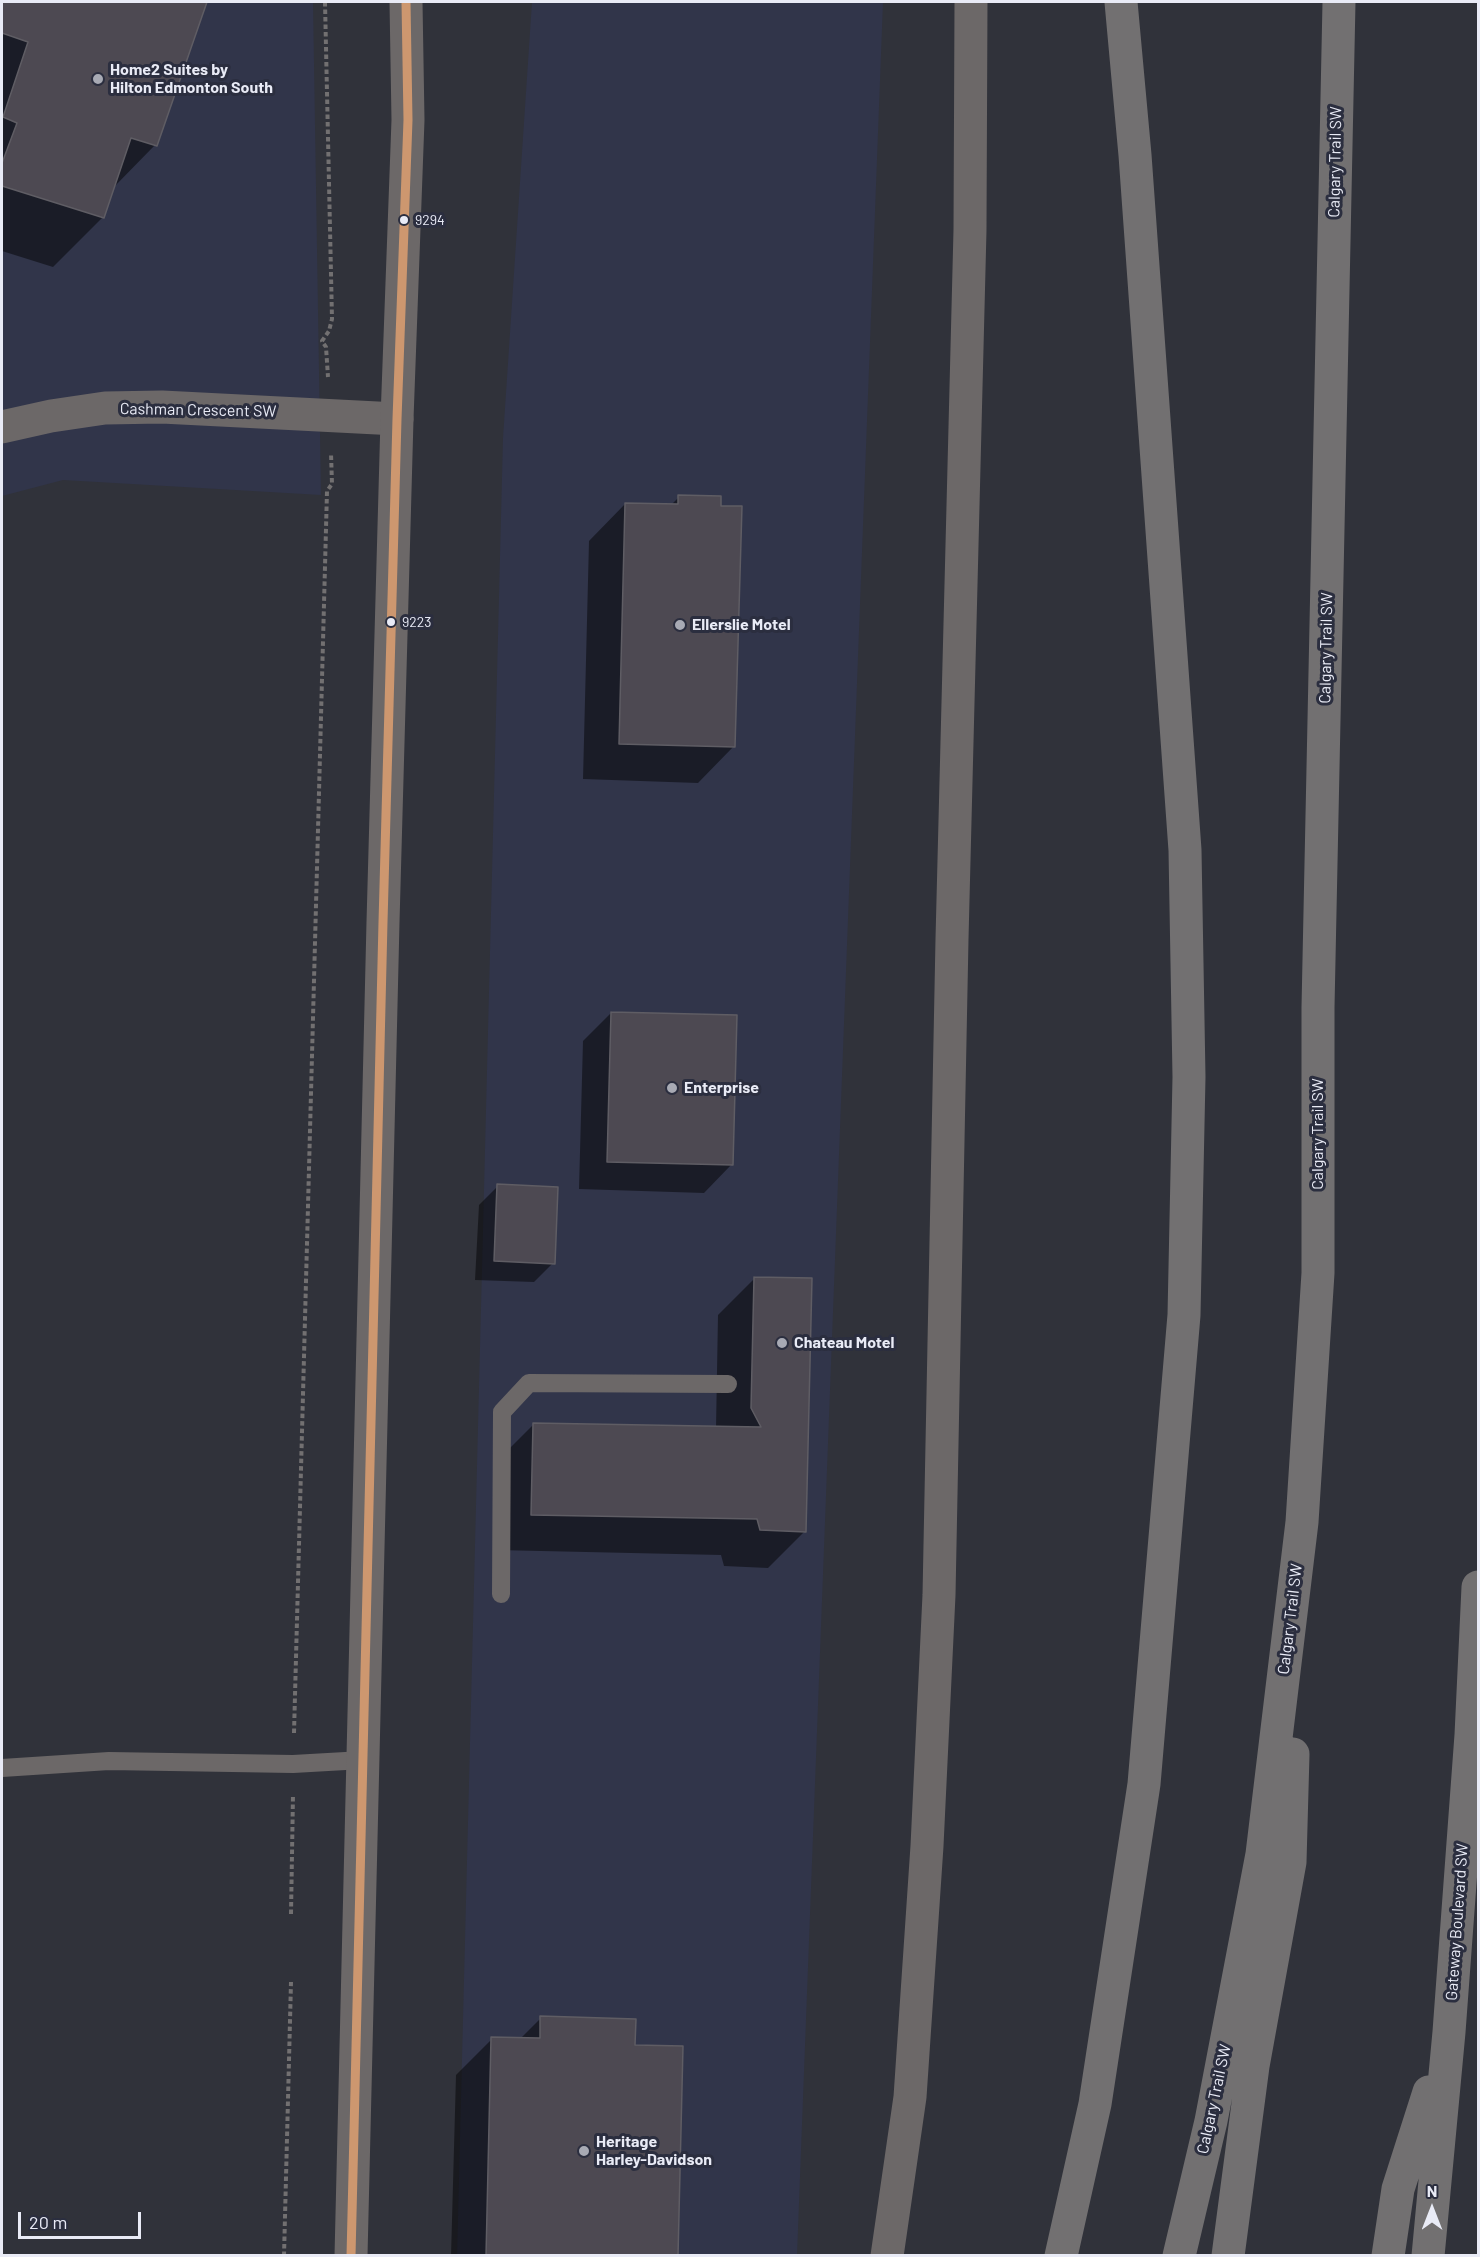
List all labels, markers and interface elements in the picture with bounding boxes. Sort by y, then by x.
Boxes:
place label: Home2 Suites by Hilton Edmonton South [110,60,273,98]
marker: Home2 Suites by Hilton Edmonton South [91,72,105,86]
street label: Calgary Trail SW [1324,106,1346,218]
place label: 9294 [415,212,445,228]
marker: 9294 [398,214,410,226]
street label: Cashman Crescent SW [120,399,276,421]
street label: Calgary Trail SW [1315,592,1337,704]
place label: 9223 [402,614,431,630]
place label: Ellerslie Motel [692,615,791,635]
marker: 9223 [385,616,397,628]
marker: Ellerslie Motel [673,618,687,632]
place label: Enterprise [684,1078,759,1098]
street label: Calgary Trail SW [1308,1078,1328,1190]
marker: Enterprise [665,1081,679,1095]
place label: Chateau Motel [794,1333,894,1353]
marker: Chateau Motel [775,1336,789,1350]
street label: Calgary Trail SW [1274,1563,1306,1675]
street label: Gateway Boulevard SW [1442,1843,1472,2001]
street label: Calgary Trail SW [1193,2042,1235,2156]
place label: Heritage Harley-Davidson [596,2132,712,2170]
marker: Heritage Harley-Davidson [577,2144,591,2158]
north arrow [1402,2179,1462,2239]
text: N [1427,2181,1437,2200]
scale bar [21,2200,144,2238]
text: 20 m [29,2211,67,2233]

